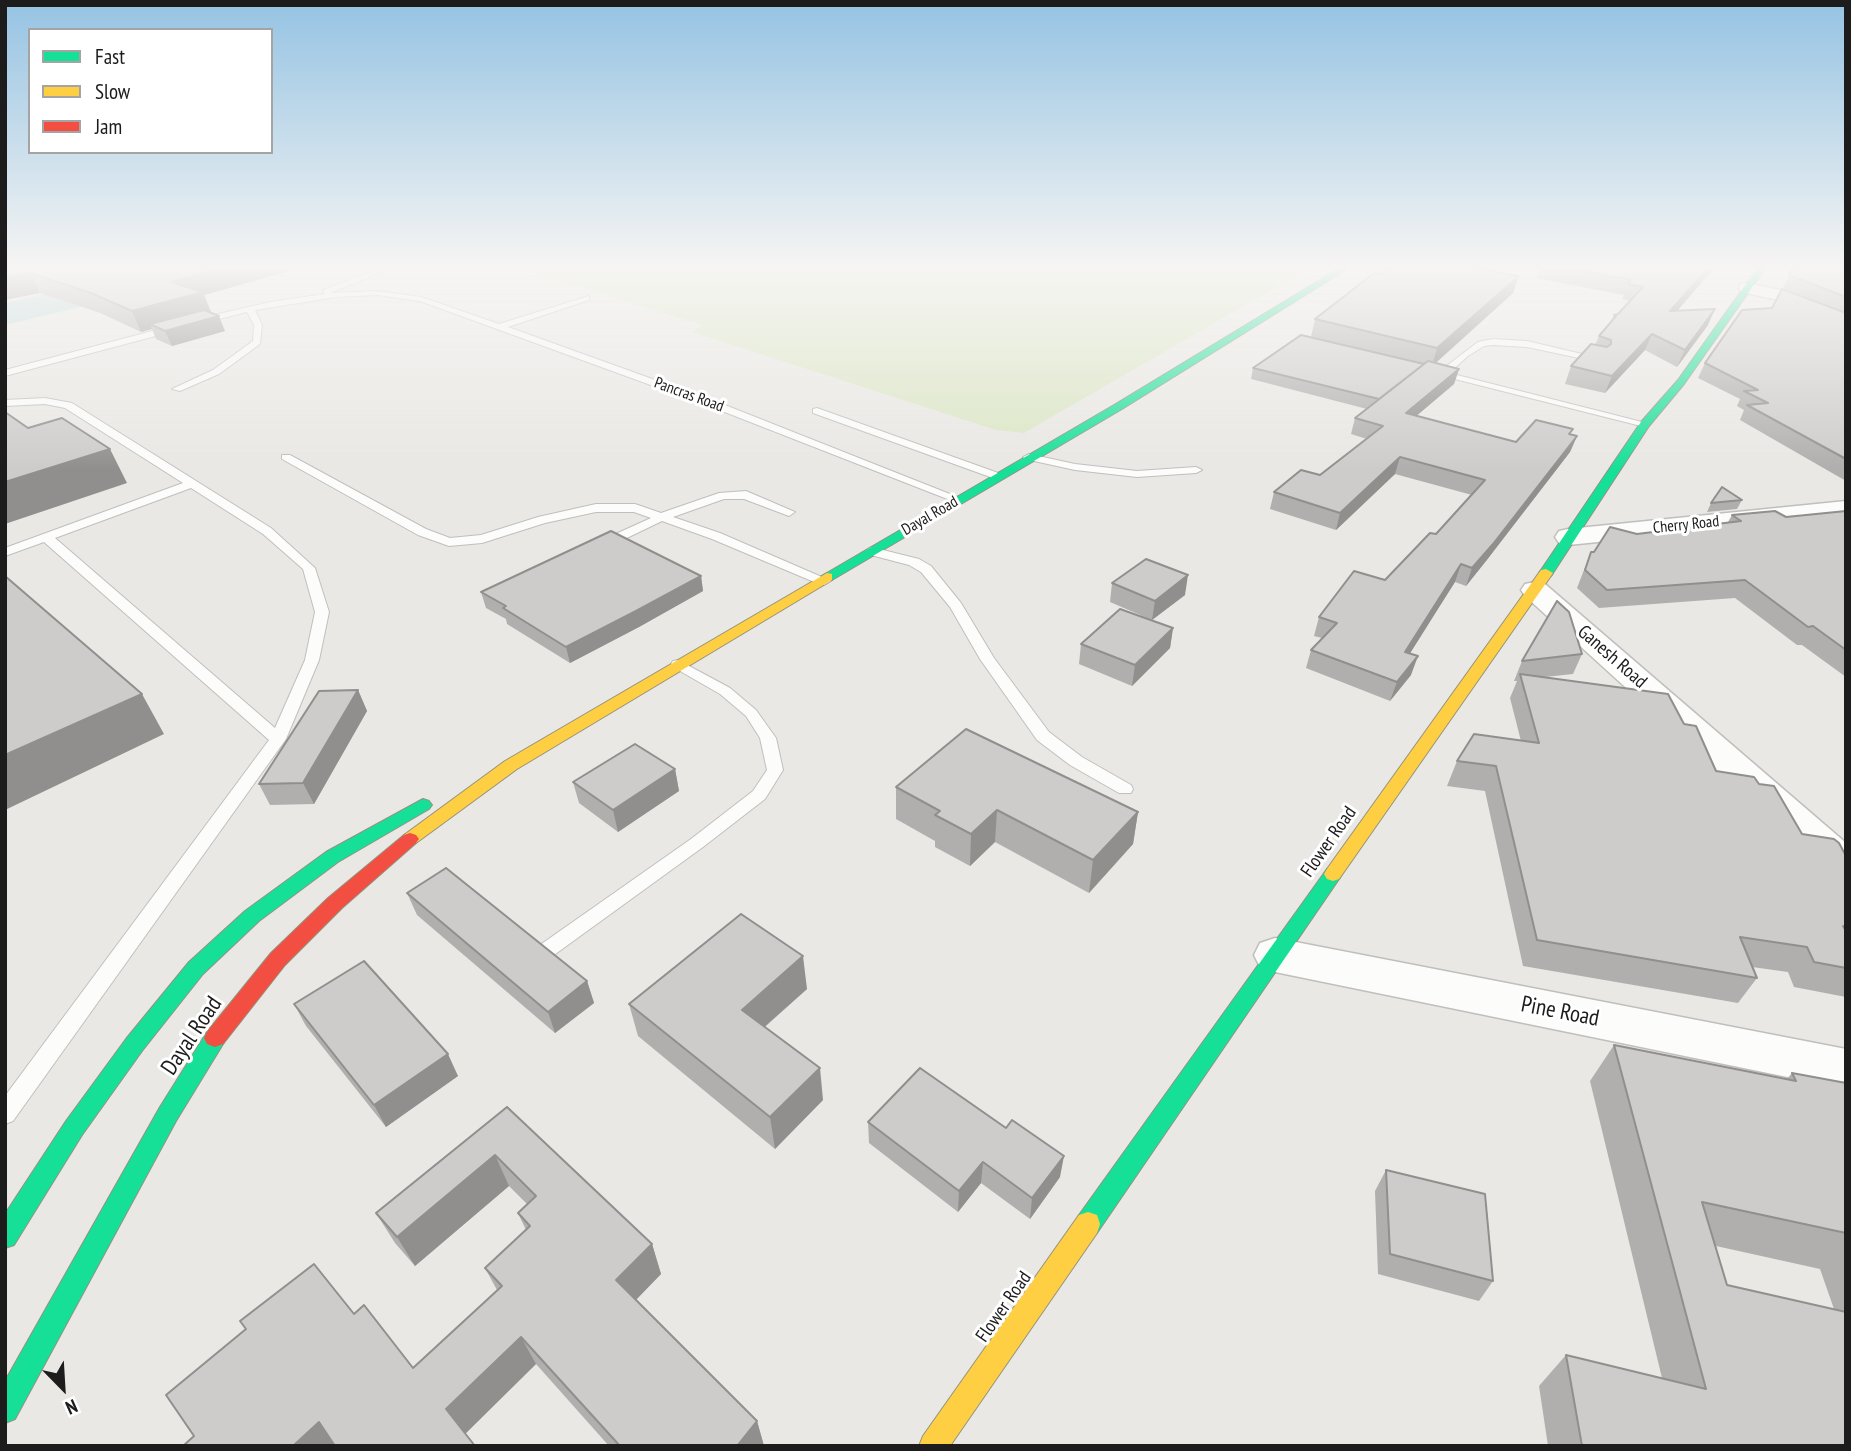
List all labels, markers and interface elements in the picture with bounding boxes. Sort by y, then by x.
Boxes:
legend [28,28,273,154]
text: Fast [95,43,125,70]
text: Slow [95,78,130,105]
text: Jam [95,113,122,140]
street label: Pancras Road [652,374,726,416]
street label: Dayal Road [899,492,961,540]
street label: Cherry Road [1652,512,1720,538]
street label: Ganesh Road [1573,621,1651,693]
street label: Flower Road [1296,802,1362,882]
street label: Pine Road [1519,991,1601,1033]
street label: Dayal Road [156,992,228,1080]
street label: Flower Road [971,1267,1037,1347]
north arrow [28,1353,98,1423]
text: N [62,1394,81,1420]

